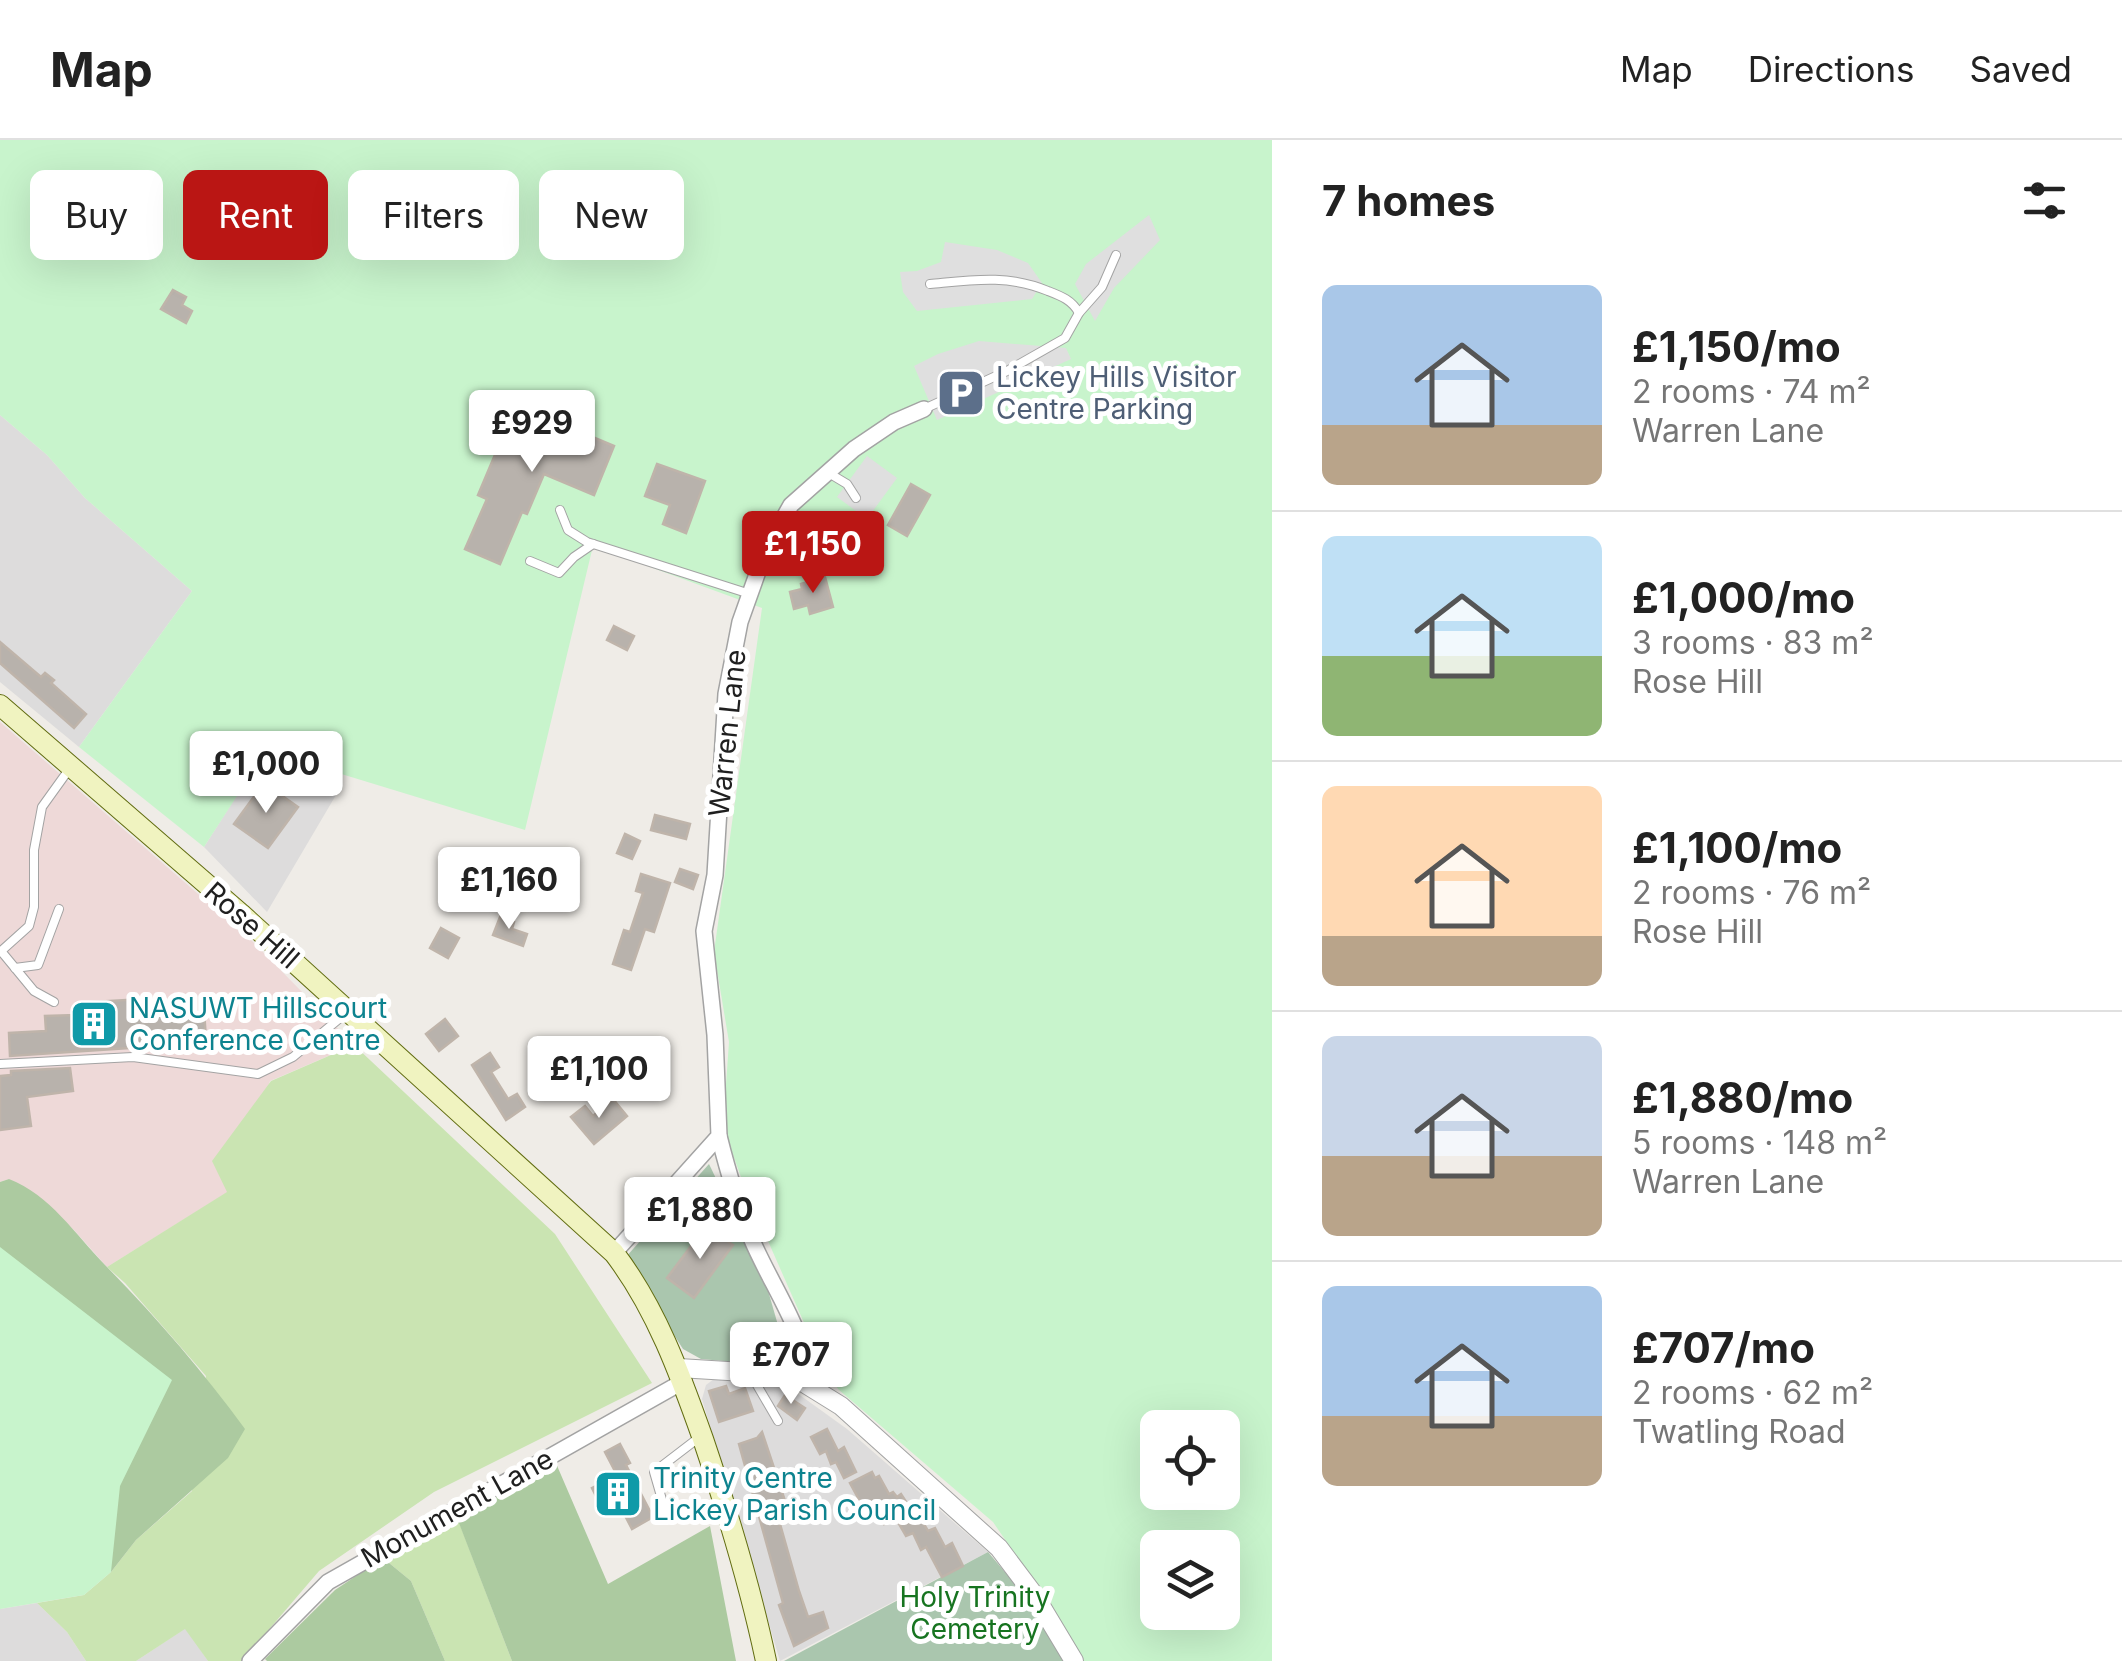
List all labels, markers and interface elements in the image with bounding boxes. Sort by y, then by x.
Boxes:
text: Map [50,40,153,99]
text: Map [1620,48,1693,90]
text: Directions [1748,48,1915,90]
text: Saved [1970,48,2072,90]
chip: Buy [30,170,163,260]
chip: Rent [183,170,328,260]
chip: Filters [348,170,519,260]
chip: New [539,170,684,260]
icon: filters [2017,173,2072,228]
text: 7 homes [1322,175,1495,226]
text: £1,150/mo [1632,321,1841,372]
icon: home [1402,325,1522,445]
place label: Lickey Hills Visitor Centre Parking [996,360,1236,426]
parking icon: Lickey Hills Visitor Centre Parking [935,367,987,419]
text: 2 rooms · 74 m² [1632,372,1871,411]
pin: £929 [473,390,591,475]
text: £929 [491,403,573,442]
text: Warren Lane [1632,411,1824,450]
pin: £1,150 [732,511,894,596]
text: £1,150 [764,524,862,563]
text: £1,000/mo [1632,572,1855,623]
icon: home [1402,576,1522,696]
text: 3 rooms · 83 m² [1632,623,1874,662]
street label: Warren Lane [701,648,753,818]
text: Rose Hill [1632,662,1763,701]
pin: £1,000 [185,731,347,816]
text: £1,000 [212,744,320,783]
text: £1,100/mo [1632,822,1842,873]
icon: home [1402,826,1522,946]
pin: £1,160 [428,847,590,932]
text: £1,160 [460,860,558,899]
text: 2 rooms · 76 m² [1632,873,1871,912]
street label: Rose Hill [198,875,306,975]
text: Rose Hill [1632,912,1763,951]
place label: NASUWT Hillscourt Conference Centre [129,991,387,1057]
building icon: NASUWT Hillscourt Conference Centre [68,998,120,1050]
pin: £1,100 [518,1036,680,1121]
text: £1,100 [550,1049,648,1088]
text: £1,880/mo [1632,1072,1853,1123]
icon: home [1402,1076,1522,1196]
text: 5 rooms · 148 m² [1632,1123,1887,1162]
text: Warren Lane [1632,1162,1824,1201]
pin: £1,880 [619,1177,781,1262]
text: £1,880 [646,1190,754,1229]
pin: £707 [732,1322,850,1407]
text: £707/mo [1632,1322,1815,1373]
icon: home [1402,1326,1522,1446]
text: £707 [752,1335,830,1374]
text: 2 rooms · 62 m² [1632,1373,1873,1412]
map controls [1140,1410,1240,1630]
button: locate [1140,1410,1240,1510]
text: Twatling Road [1632,1412,1846,1451]
street label: Monument Lane [355,1441,559,1575]
place label: Trinity Centre Lickey Parish Council [653,1461,936,1527]
building icon: Trinity Centre Lickey Parish Council [592,1468,644,1520]
button: layers [1140,1530,1240,1630]
park label: Holy Trinity Cemetery [899,1580,1051,1646]

